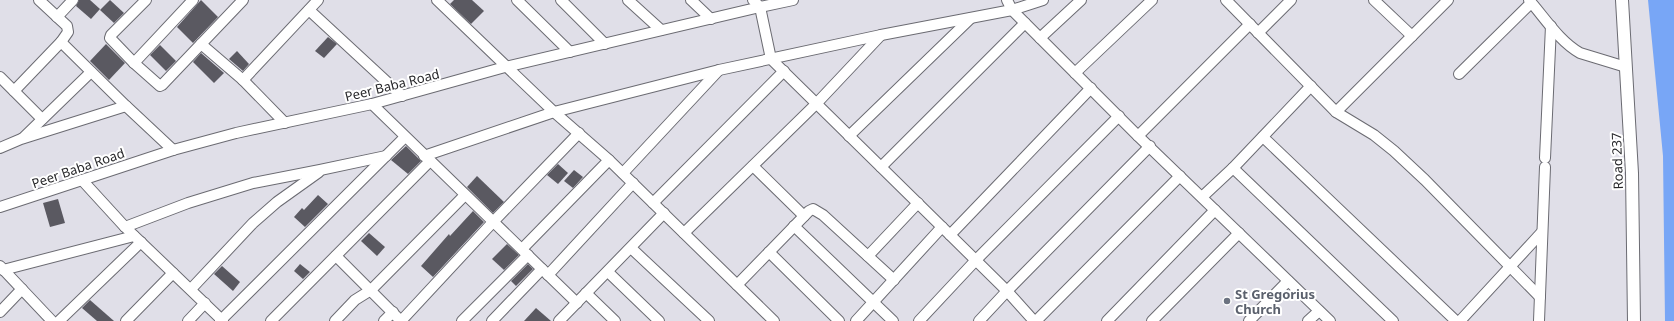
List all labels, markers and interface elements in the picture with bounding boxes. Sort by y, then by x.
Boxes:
street label: Peer Baba Road [343,65,441,105]
street label: Road 237 [1607,132,1627,190]
street label: Peer Baba Road [29,144,127,192]
place label: St Gregorius Church [1235,285,1315,318]
marker: St Gregorius Church [1222,296,1232,306]

